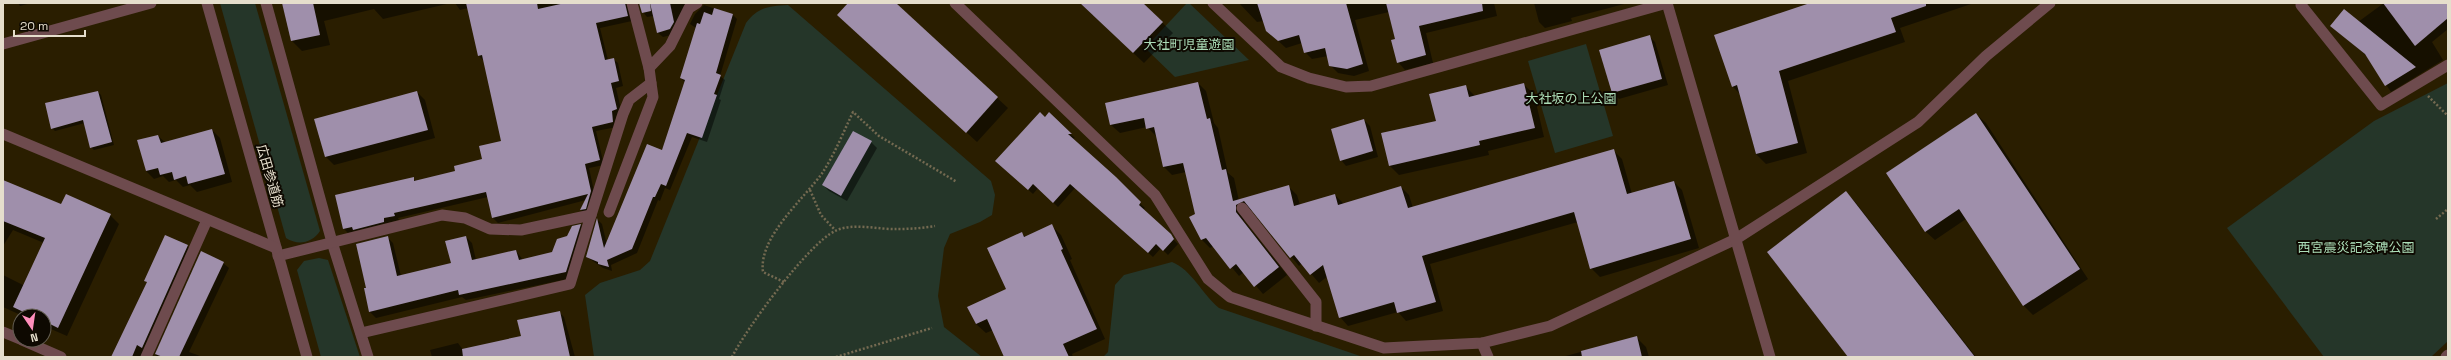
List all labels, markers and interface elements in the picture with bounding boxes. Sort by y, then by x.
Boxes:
scale bar [14,12,85,38]
text: 20 m [20,18,48,34]
park label: 大社町児童遊園 [1143,36,1235,53]
park label: 大社坂の上公園 [1525,90,1617,107]
street label: 広田参道筋 [253,142,287,210]
park label: 西宮震災記念碑公園 [2297,239,2415,256]
north arrow [12,308,52,348]
text: N [29,330,39,345]

